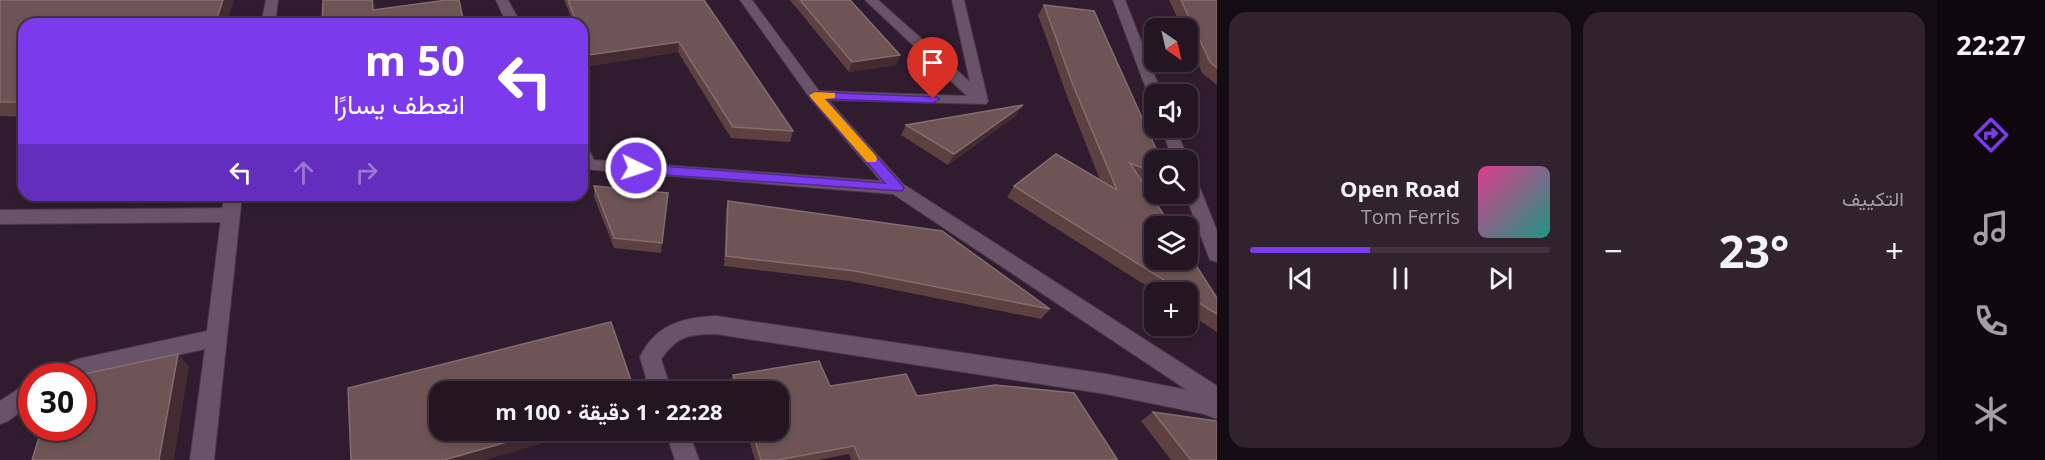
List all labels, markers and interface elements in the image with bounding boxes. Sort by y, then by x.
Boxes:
north arrow [1144,18,1198,72]
map controls [1144,18,1198,336]
text: 22:27 [1956,26,2026,63]
text: 50 m [365,31,465,88]
pin [907,37,958,99]
icon: left [486,42,564,120]
icon: arrive [916,46,949,79]
button: sound [1144,84,1198,138]
text: انعطف يسارًا [333,85,465,122]
icon: directions [1970,114,2012,156]
position arrow [604,136,668,200]
button: search [1144,150,1198,204]
icon: left [224,156,257,189]
icon: ahead [287,156,320,189]
icon: right [350,156,383,189]
text: Open Road [1340,173,1460,203]
text: التكييف [1842,185,1904,212]
text: Tom Ferris [1361,203,1460,230]
icon: music [1970,207,2012,249]
button: layers [1144,216,1198,270]
text: 23° [1719,220,1789,281]
text: − [1604,228,1623,273]
text: + [1885,228,1904,273]
icon: previous [1284,262,1317,295]
icon: pause [1384,262,1417,295]
icon: next [1484,262,1517,295]
button: + [1144,282,1198,336]
icon: phone [1970,300,2012,342]
speed limit sign: 30 [18,363,96,441]
icon: climate [1970,393,2012,435]
text: 22:28 · 1 دقيقة · 100 m [495,396,723,426]

